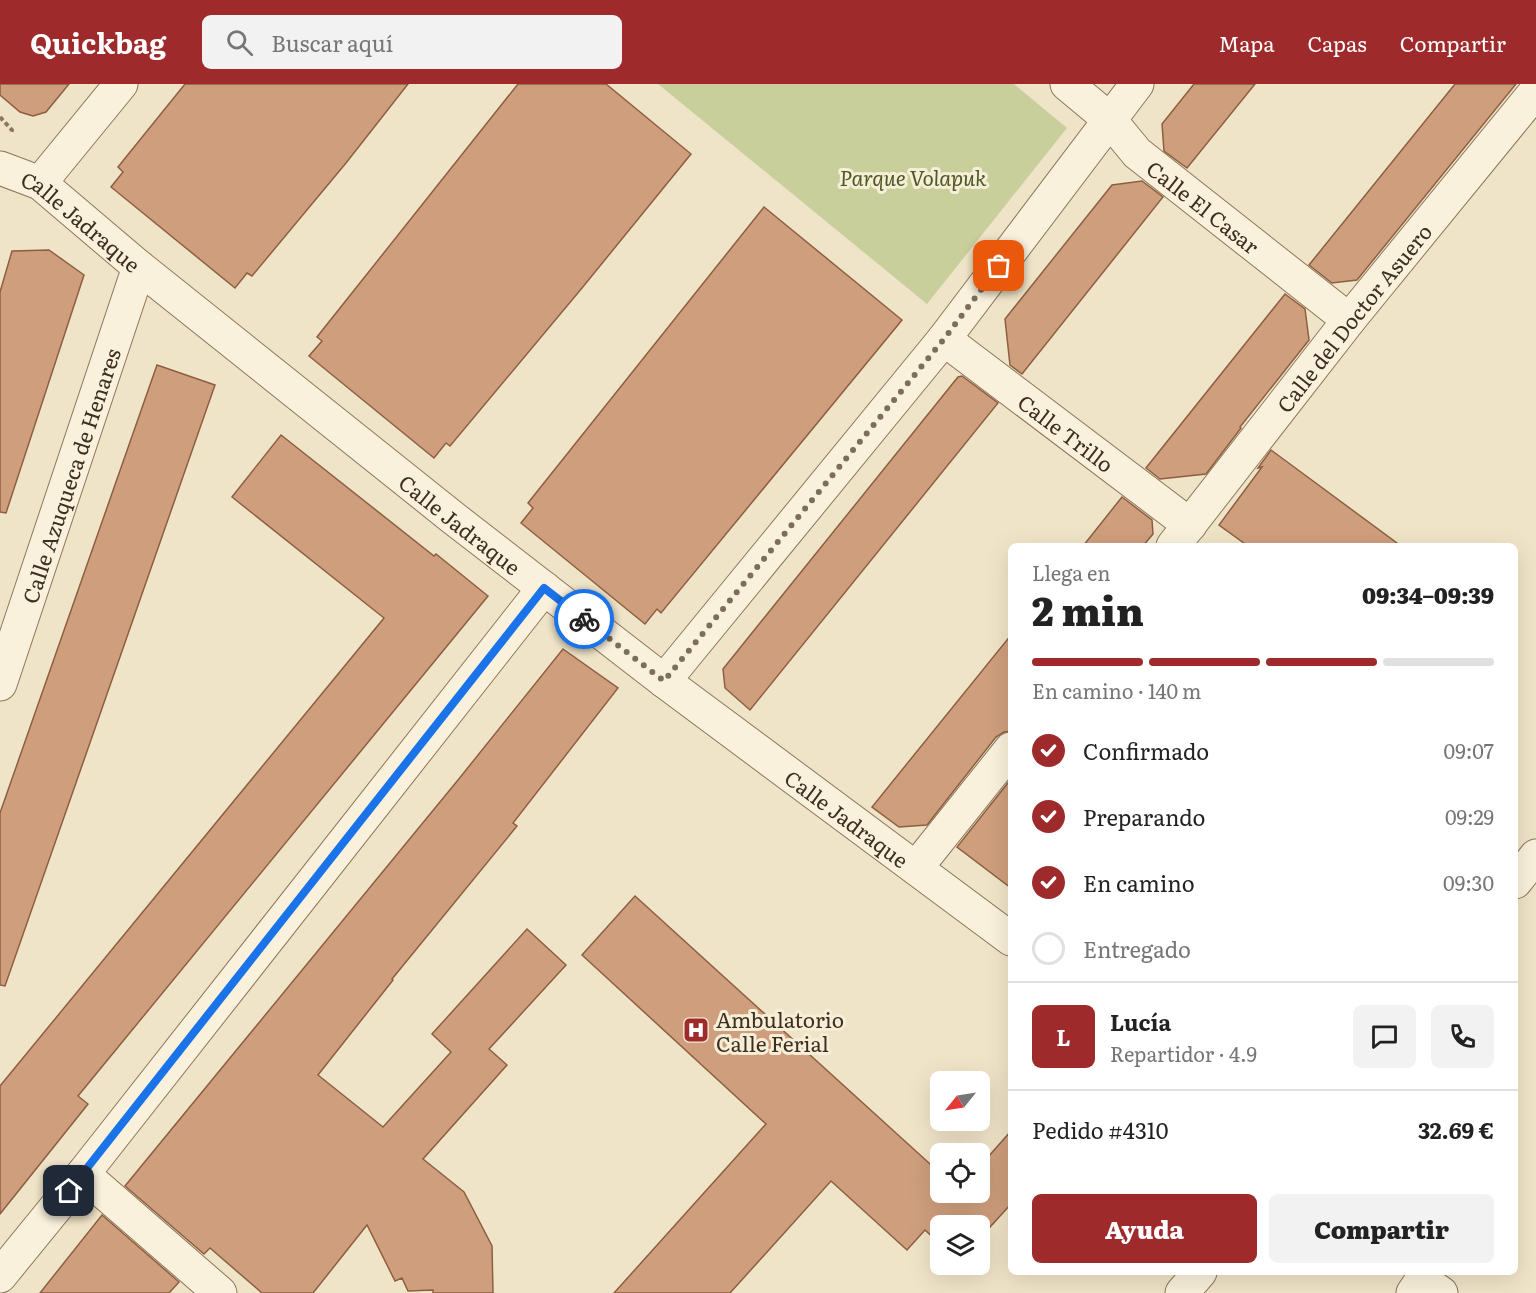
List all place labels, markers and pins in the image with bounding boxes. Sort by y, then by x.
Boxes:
pin [973,240,1024,291]
place label: Ambulatorio Calle Ferial [716,1003,844,1058]
hospital icon: Ambulatorio Calle Ferial [681,1015,711,1045]
pin [43,1165,94,1216]

